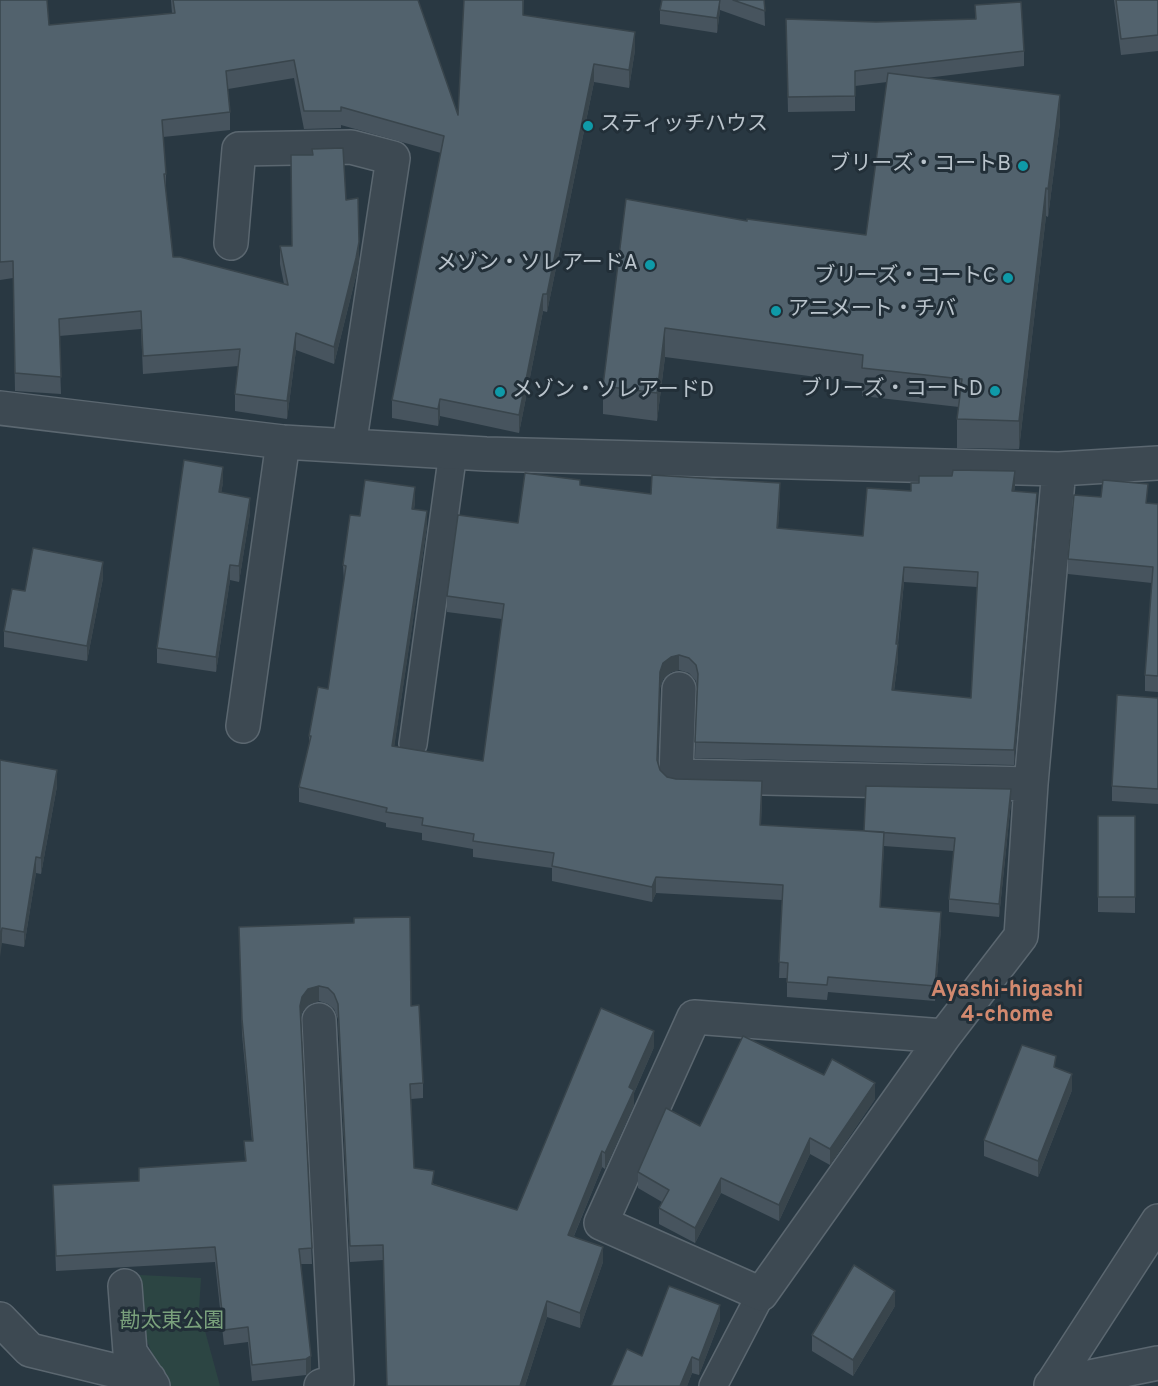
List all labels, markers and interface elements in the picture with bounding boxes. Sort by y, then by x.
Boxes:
place label: スティッチハウス [600,113,768,139]
marker: スティッチハウス [581,119,595,133]
place label: ブリーズ・コートB [829,153,1011,179]
marker: ブリーズ・コートB [1016,159,1030,173]
place label: メゾン・ソレアードA [436,252,638,278]
marker: メゾン・ソレアードA [643,258,657,272]
place label: ブリーズ・コートC [814,265,996,291]
marker: ブリーズ・コートC [1001,271,1015,285]
place label: アニメート・チバ [788,298,956,324]
marker: アニメート・チバ [769,304,783,318]
place label: ブリーズ・コートD [801,378,983,404]
place label: メゾン・ソレアードD [512,379,714,405]
marker: ブリーズ・コートD [988,384,1002,398]
marker: メゾン・ソレアードD [493,385,507,399]
district label: Ayashi-higashi 4-chome [931,979,1083,1030]
park label: 勘太東公園 [120,1310,224,1336]

